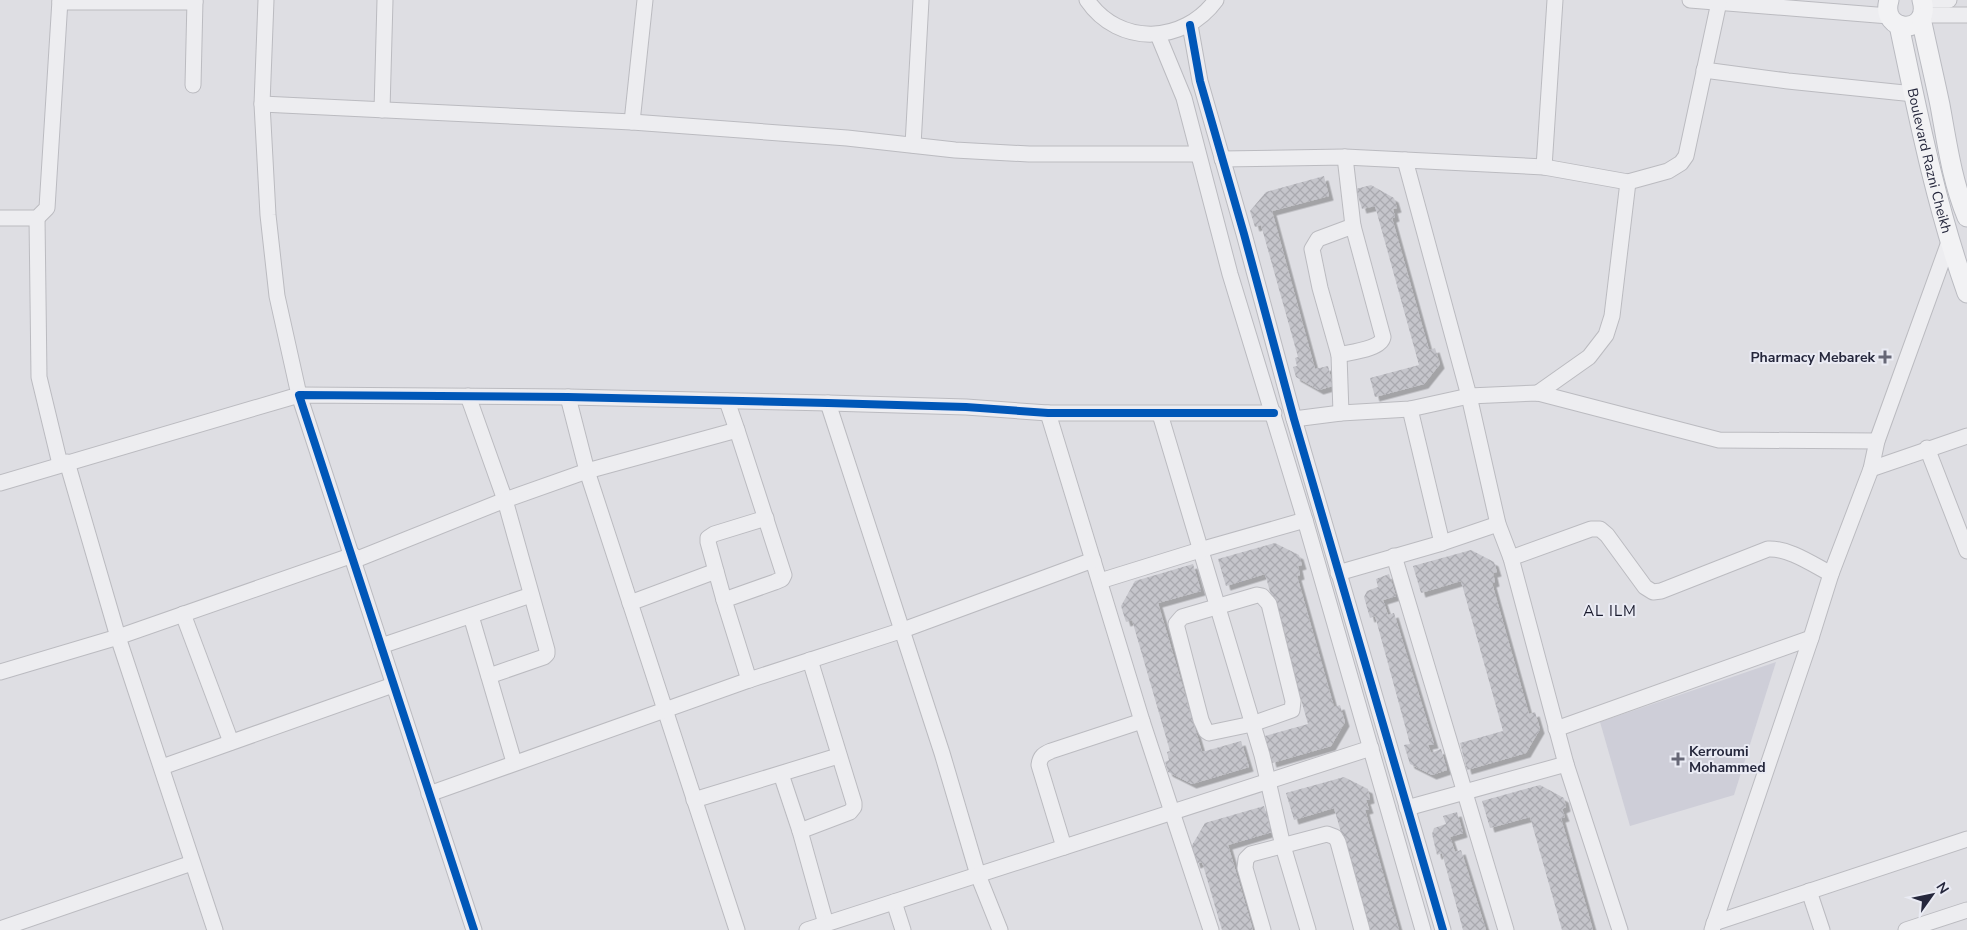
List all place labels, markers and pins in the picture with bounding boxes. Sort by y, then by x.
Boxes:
place label: Pharmacy Mebarek [1750,348,1875,367]
marker: Pharmacy Mebarek [1879,351,1891,363]
place label: Kerroumi Mohammed [1689,742,1766,777]
marker: Kerroumi Mohammed [1671,752,1685,766]

